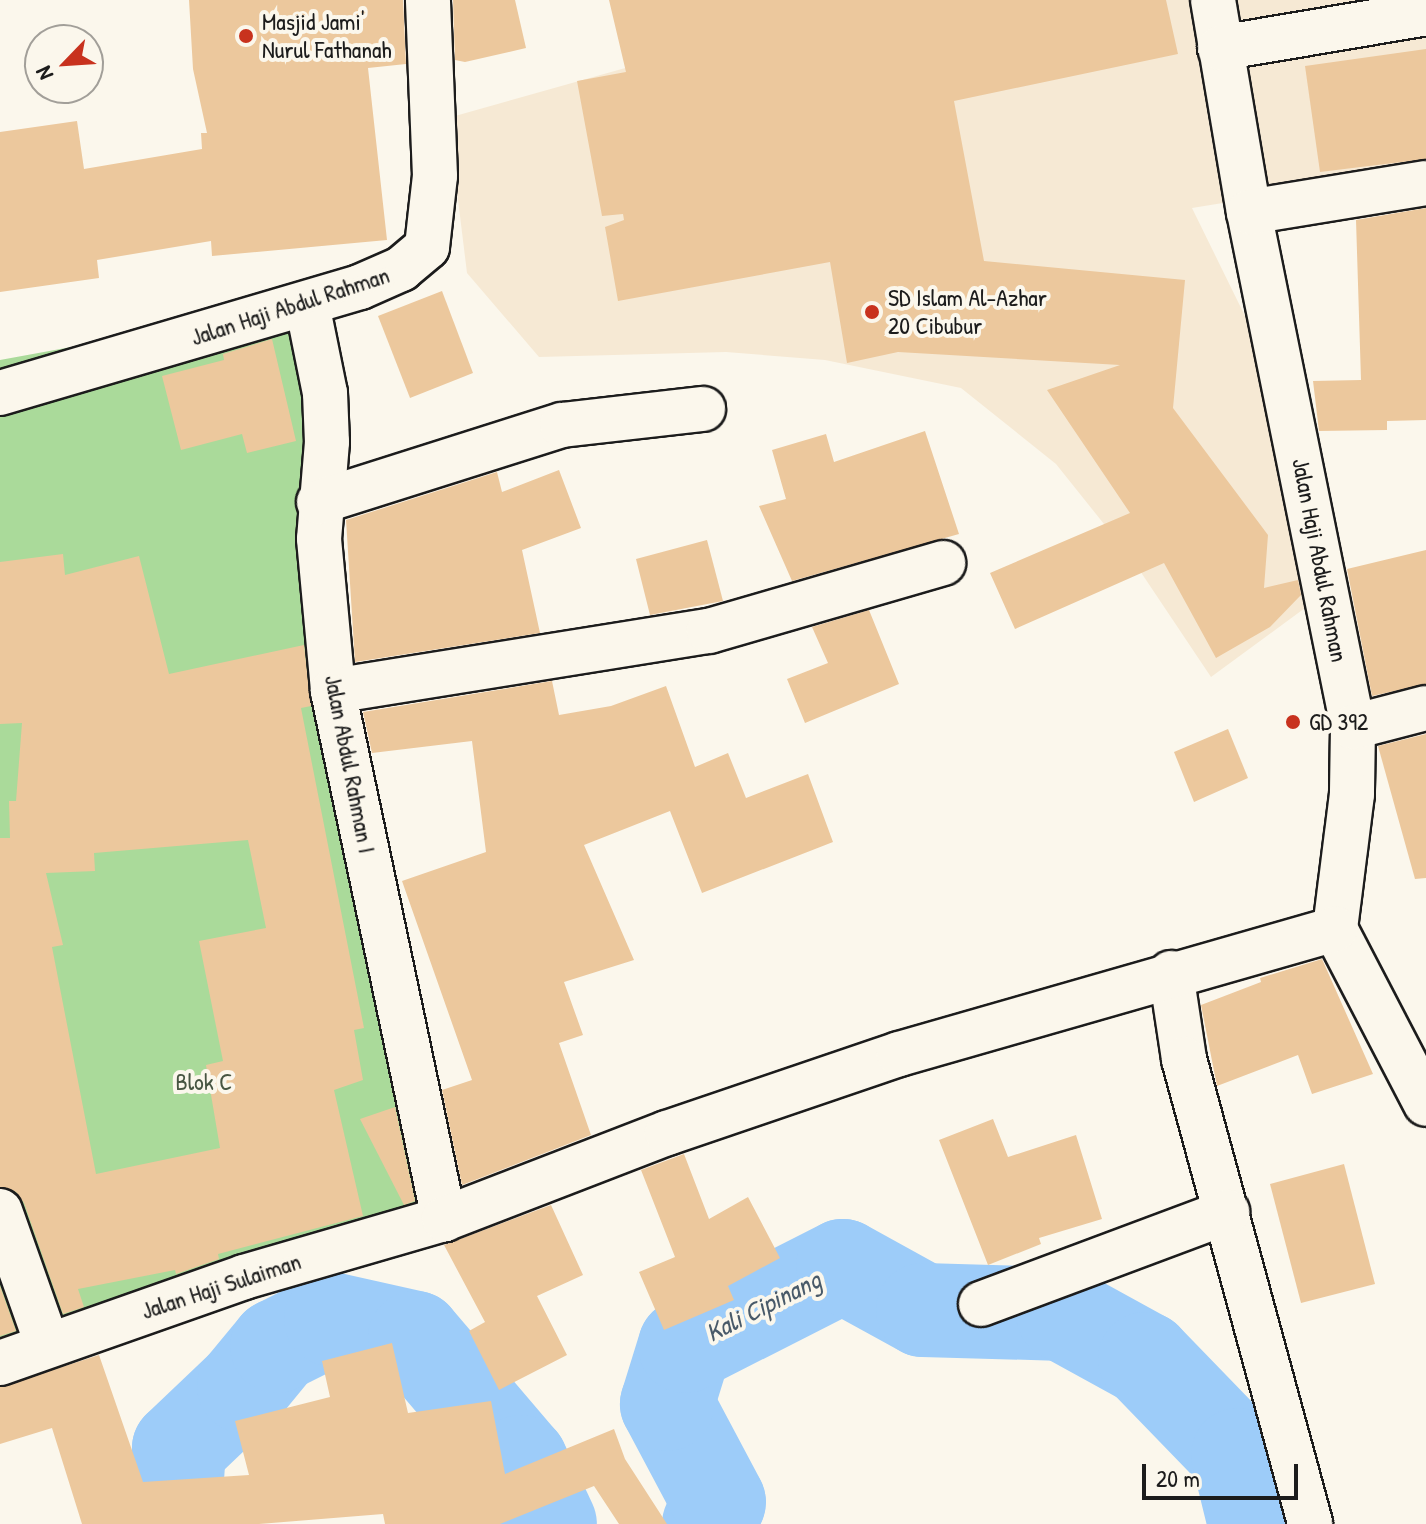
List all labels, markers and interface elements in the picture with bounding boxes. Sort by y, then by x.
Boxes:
place label: Masjid Jami' Nurul Fathanah [262,8,392,64]
north arrow [24,24,104,104]
marker: Masjid Jami' Nurul Fathanah [237,27,255,45]
text: N [28,62,60,85]
street label: Jalan Haji Abdul Rahman [187,260,393,352]
place label: SD Islam Al-Azhar 20 Cibubur [888,284,1047,340]
marker: SD Islam Al-Azhar 20 Cibubur [863,303,881,321]
street label: Jalan Haji Abdul Rahman [1286,456,1354,664]
street label: Jalan Abdul Rahman I [319,672,381,856]
place label: GD 392 [1309,708,1368,736]
marker: GD 392 [1284,713,1302,731]
park label: Blok C [176,1068,232,1096]
street label: Jalan Haji Sulaiman [138,1247,304,1325]
water label: Kali Cipinang [700,1264,826,1348]
scale bar [1146,1448,1302,1498]
text: 20 m [1156,1462,1200,1494]

